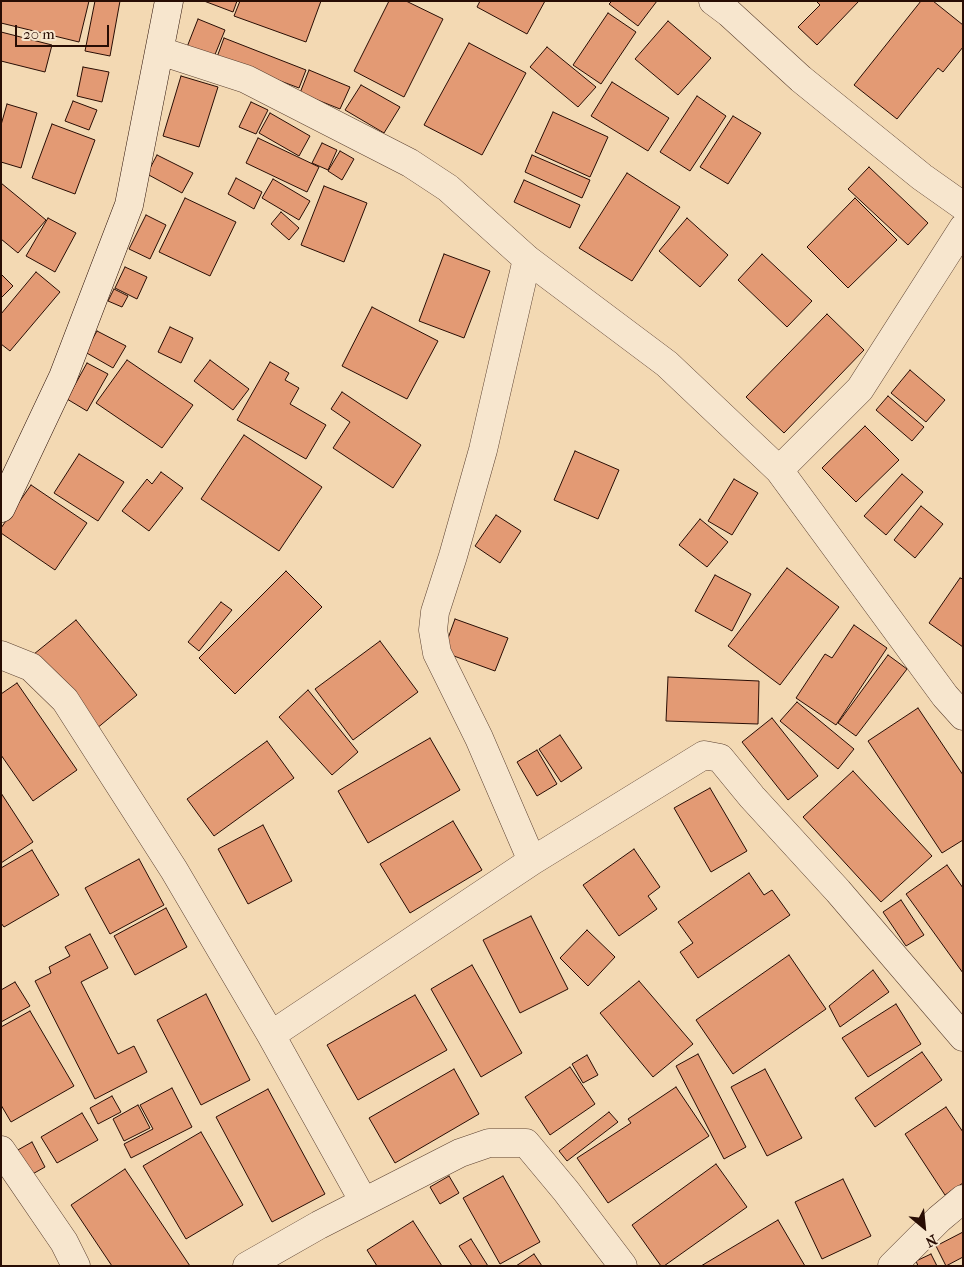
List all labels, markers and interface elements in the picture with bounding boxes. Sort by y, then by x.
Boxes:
scale bar [18,15,111,47]
text: 20 m [23,25,55,43]
north arrow [899,1202,949,1252]
text: N [923,1231,940,1251]

